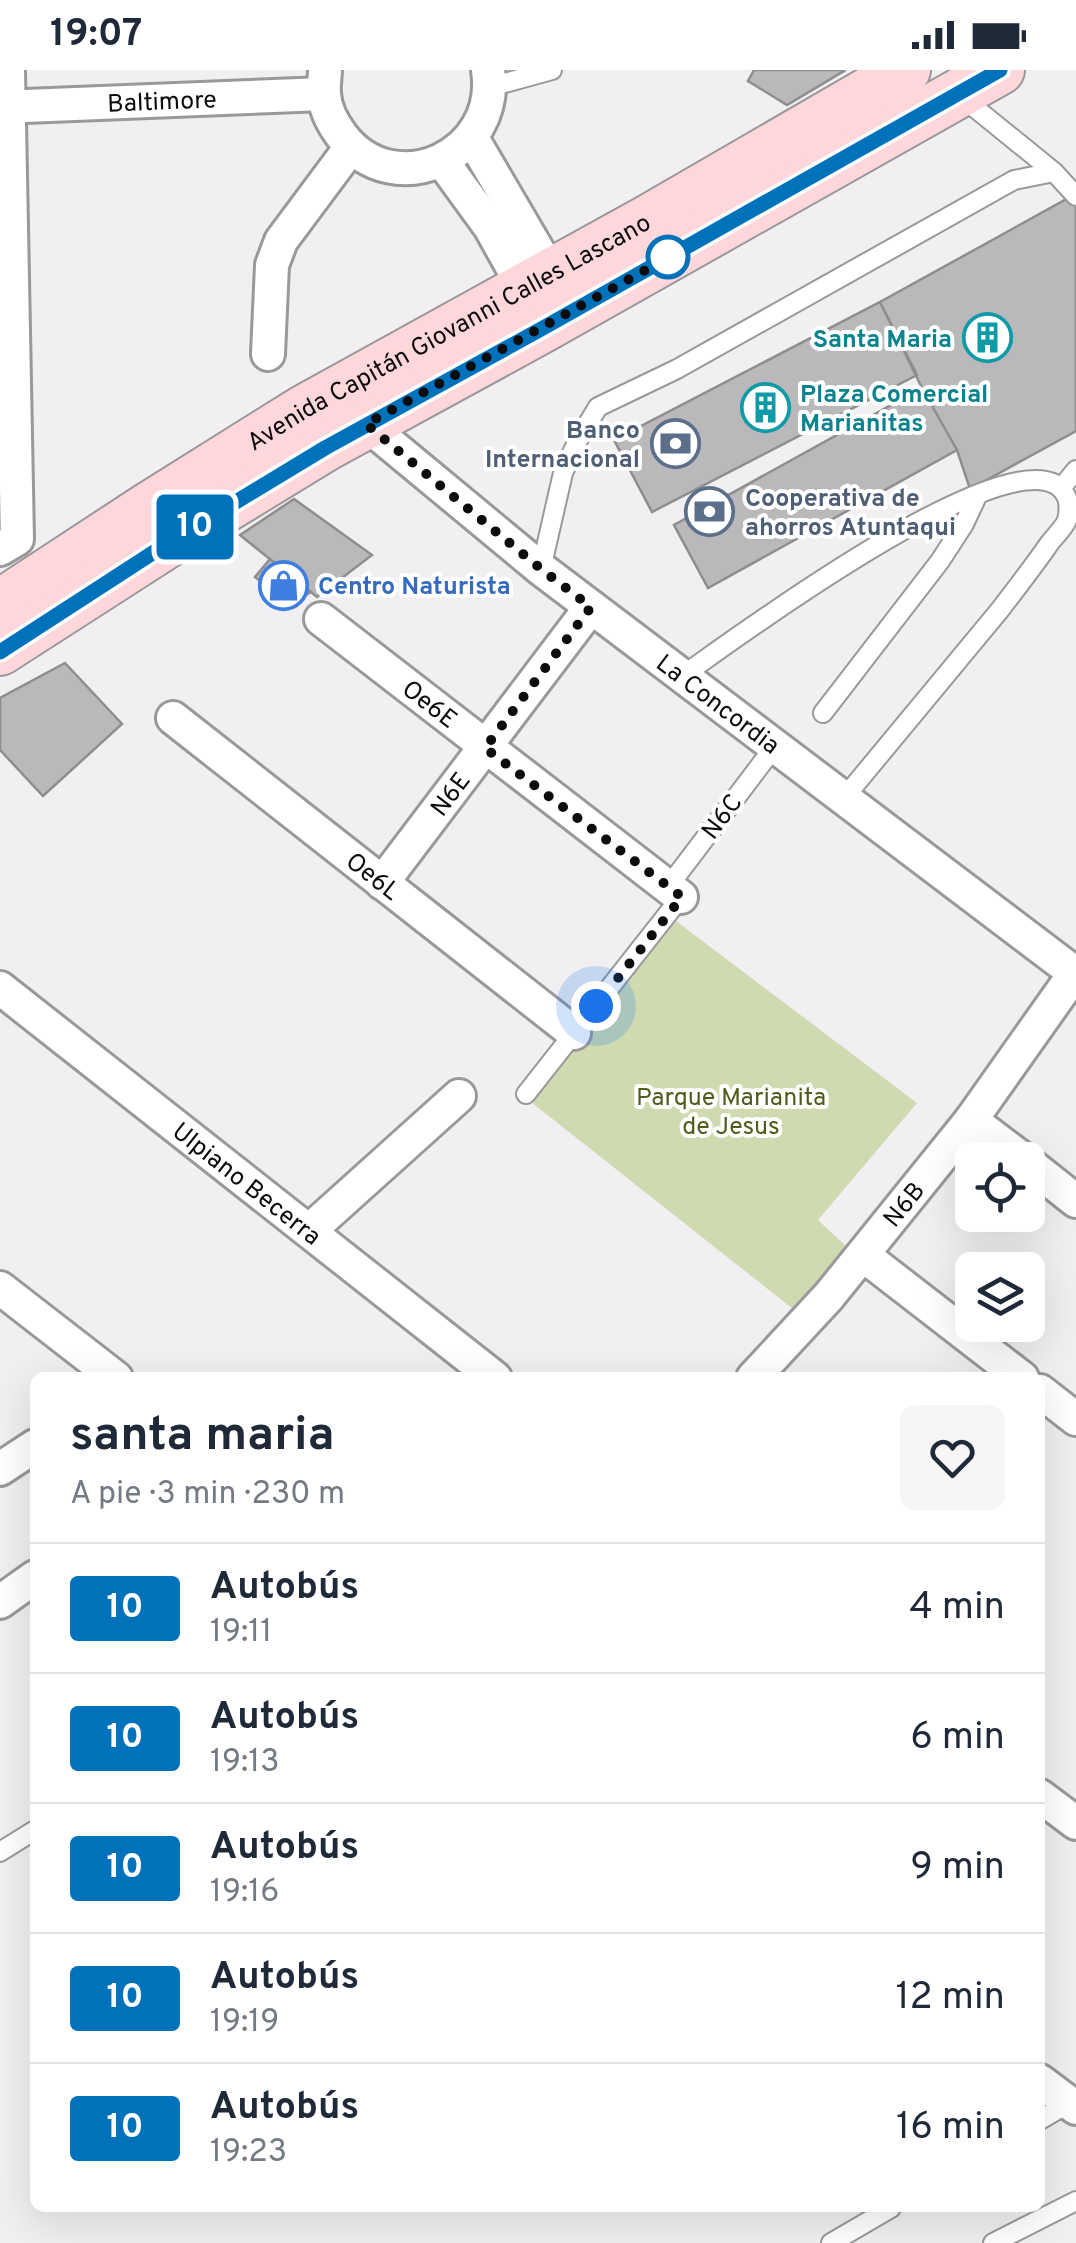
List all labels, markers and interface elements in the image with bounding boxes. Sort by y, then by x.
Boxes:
text: 19:07 [50,11,142,60]
street label: Baltimore [107,85,217,122]
street label: Avenida Capitán Giovanni Calles Lascano [242,208,657,460]
unlabelled marker [647,236,689,278]
building icon: Santa Maria [961,312,1013,364]
place label: Santa Maria [813,325,952,357]
place label: Plaza Comercial Marianitas [800,380,988,441]
building icon: Plaza Comercial Marianitas [739,381,791,433]
place label: Banco Internacional [485,416,640,477]
bank icon: Banco Internacional [649,417,701,469]
place label: Cooperativa de ahorros Atuntaqui [745,484,956,545]
bank icon: Cooperativa de ahorros Atuntaqui [684,485,736,537]
line badge: 10 [150,494,240,560]
text: 10 [176,505,214,549]
shop icon: Centro Naturista [257,559,309,611]
place label: Centro Naturista [318,572,511,604]
street label: La Concordia [649,649,785,763]
street label: Oe6E [394,674,462,737]
street label: N6E [425,767,479,824]
street label: N6C [696,789,751,847]
street label: Oe6L [338,847,405,909]
your location [571,981,621,1031]
park label: Parque Marianita de Jesus [636,1083,826,1144]
street label: Ulpiano Becerra [165,1117,327,1254]
map controls [955,1142,1045,1342]
button: locate [955,1142,1045,1232]
street label: N6B [878,1177,933,1235]
button: layers [955,1252,1045,1342]
button: heart [900,1405,1005,1510]
text: santa maria [70,1407,334,1467]
text: A pie · 3 min · 230 m [70,1475,345,1515]
text: Autobús [210,1564,359,1613]
text: 4 min [909,1584,1005,1633]
text: 10 [106,1586,144,1630]
text: 19:11 [210,1613,272,1653]
text: Autobús [210,1694,359,1743]
text: 6 min [910,1714,1005,1763]
text: 10 [106,1716,144,1760]
text: 19:13 [210,1743,279,1783]
text: Autobús [210,1824,359,1873]
text: 9 min [910,1844,1005,1893]
text: 10 [106,1846,144,1890]
text: 19:16 [210,1873,279,1913]
text: Autobús [210,1954,359,2003]
text: 12 min [895,1974,1005,2023]
text: 10 [106,1976,144,2020]
text: 19:19 [210,2003,279,2043]
text: Autobús [210,2084,359,2133]
text: 16 min [896,2104,1005,2153]
text: 10 [106,2106,144,2150]
text: 19:23 [210,2133,287,2173]

